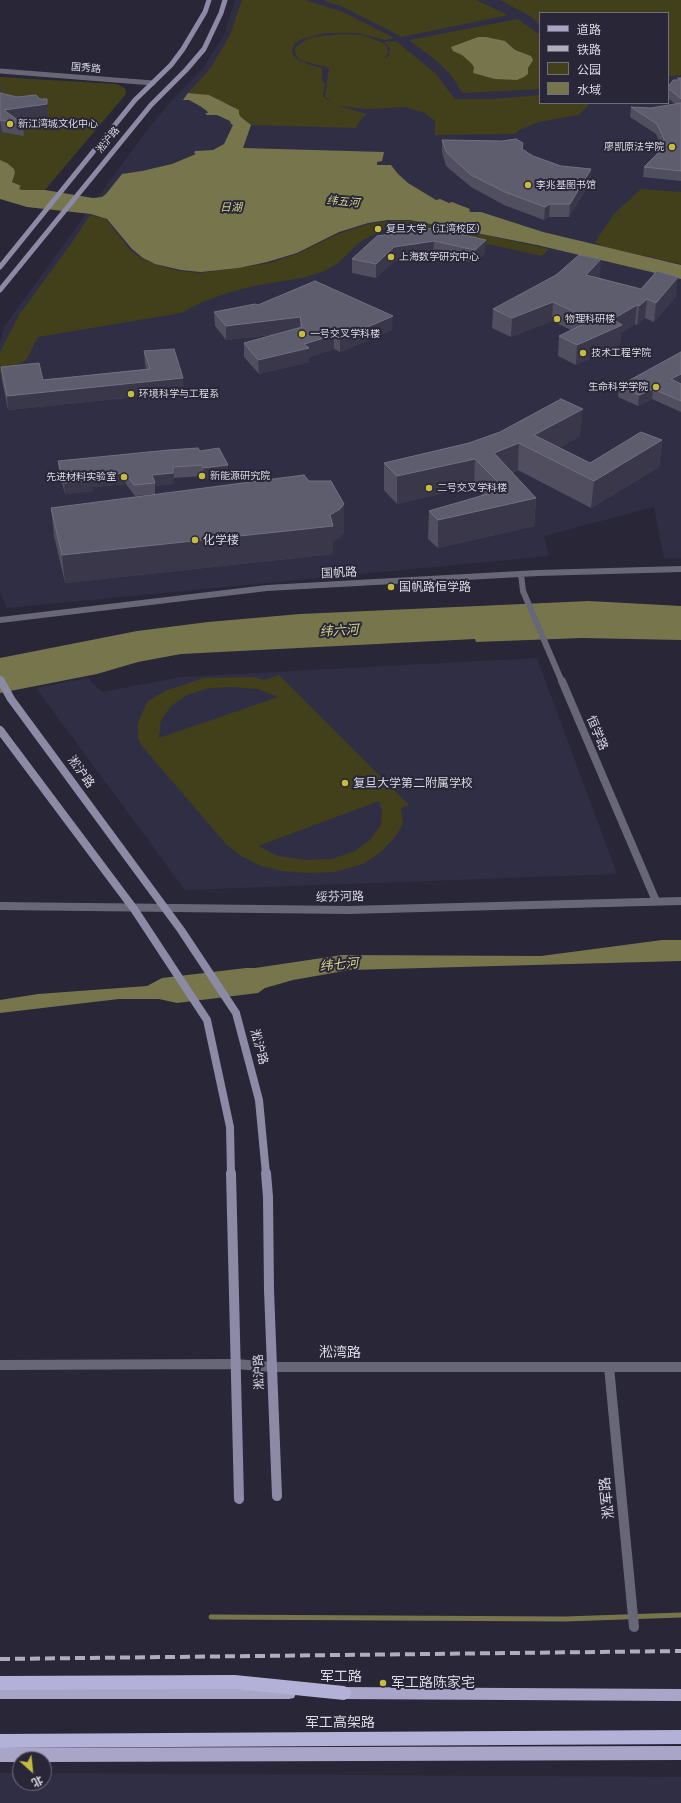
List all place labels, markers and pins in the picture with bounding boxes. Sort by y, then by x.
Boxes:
place label: 新江湾城文化中心 [18,118,98,130]
marker: 新江湾城文化中心 [5,119,15,129]
place label: 廖凯原法学院 [604,141,664,153]
marker: 廖凯原法学院 [667,142,677,152]
place label: 李兆基图书馆 [536,179,596,191]
marker: 李兆基图书馆 [523,180,533,190]
place label: 复旦大学（江湾校区） [386,223,486,235]
marker: 复旦大学（江湾校区） [373,224,383,234]
place label: 上海数学研究中心 [399,251,479,263]
marker: 上海数学研究中心 [386,252,396,262]
place label: 物理科研楼 [565,313,615,325]
marker: 物理科研楼 [552,314,562,324]
place label: 一号交叉学科楼 [310,328,380,340]
marker: 一号交叉学科楼 [297,329,307,339]
place label: 技术工程学院 [591,347,651,359]
marker: 技术工程学院 [578,348,588,358]
place label: 生命科学学院 [588,381,648,393]
marker: 生命科学学院 [651,382,661,392]
place label: 环境科学与工程系 [139,388,219,400]
marker: 环境科学与工程系 [126,389,136,399]
place label: 新能源研究院 [210,470,270,482]
place label: 先进材料实验室 [46,471,116,483]
marker: 新能源研究院 [197,471,207,481]
marker: 先进材料实验室 [119,472,129,482]
place label: 二号交叉学科楼 [437,482,507,494]
marker: 二号交叉学科楼 [424,483,434,493]
place label: 化学楼 [203,533,239,547]
marker: 化学楼 [190,535,200,545]
place label: 国帆路恒学路 [399,580,471,594]
marker: 国帆路恒学路 [386,582,396,592]
place label: 复旦大学第二附属学校 [353,776,473,790]
marker: 复旦大学第二附属学校 [340,778,350,788]
place label: 军工路陈家宅 [391,1675,475,1691]
marker: 军工路陈家宅 [378,1678,388,1688]

